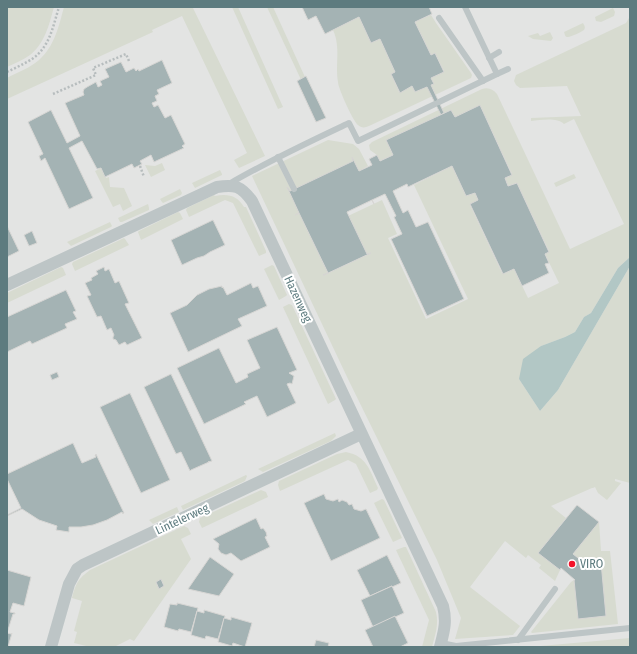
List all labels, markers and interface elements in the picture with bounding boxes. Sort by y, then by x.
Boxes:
street label: Hazenweg [281,274,315,325]
street label: Lintelerweg [153,500,211,537]
place label: VIRO [580,557,603,571]
marker: VIRO [567,559,577,569]

